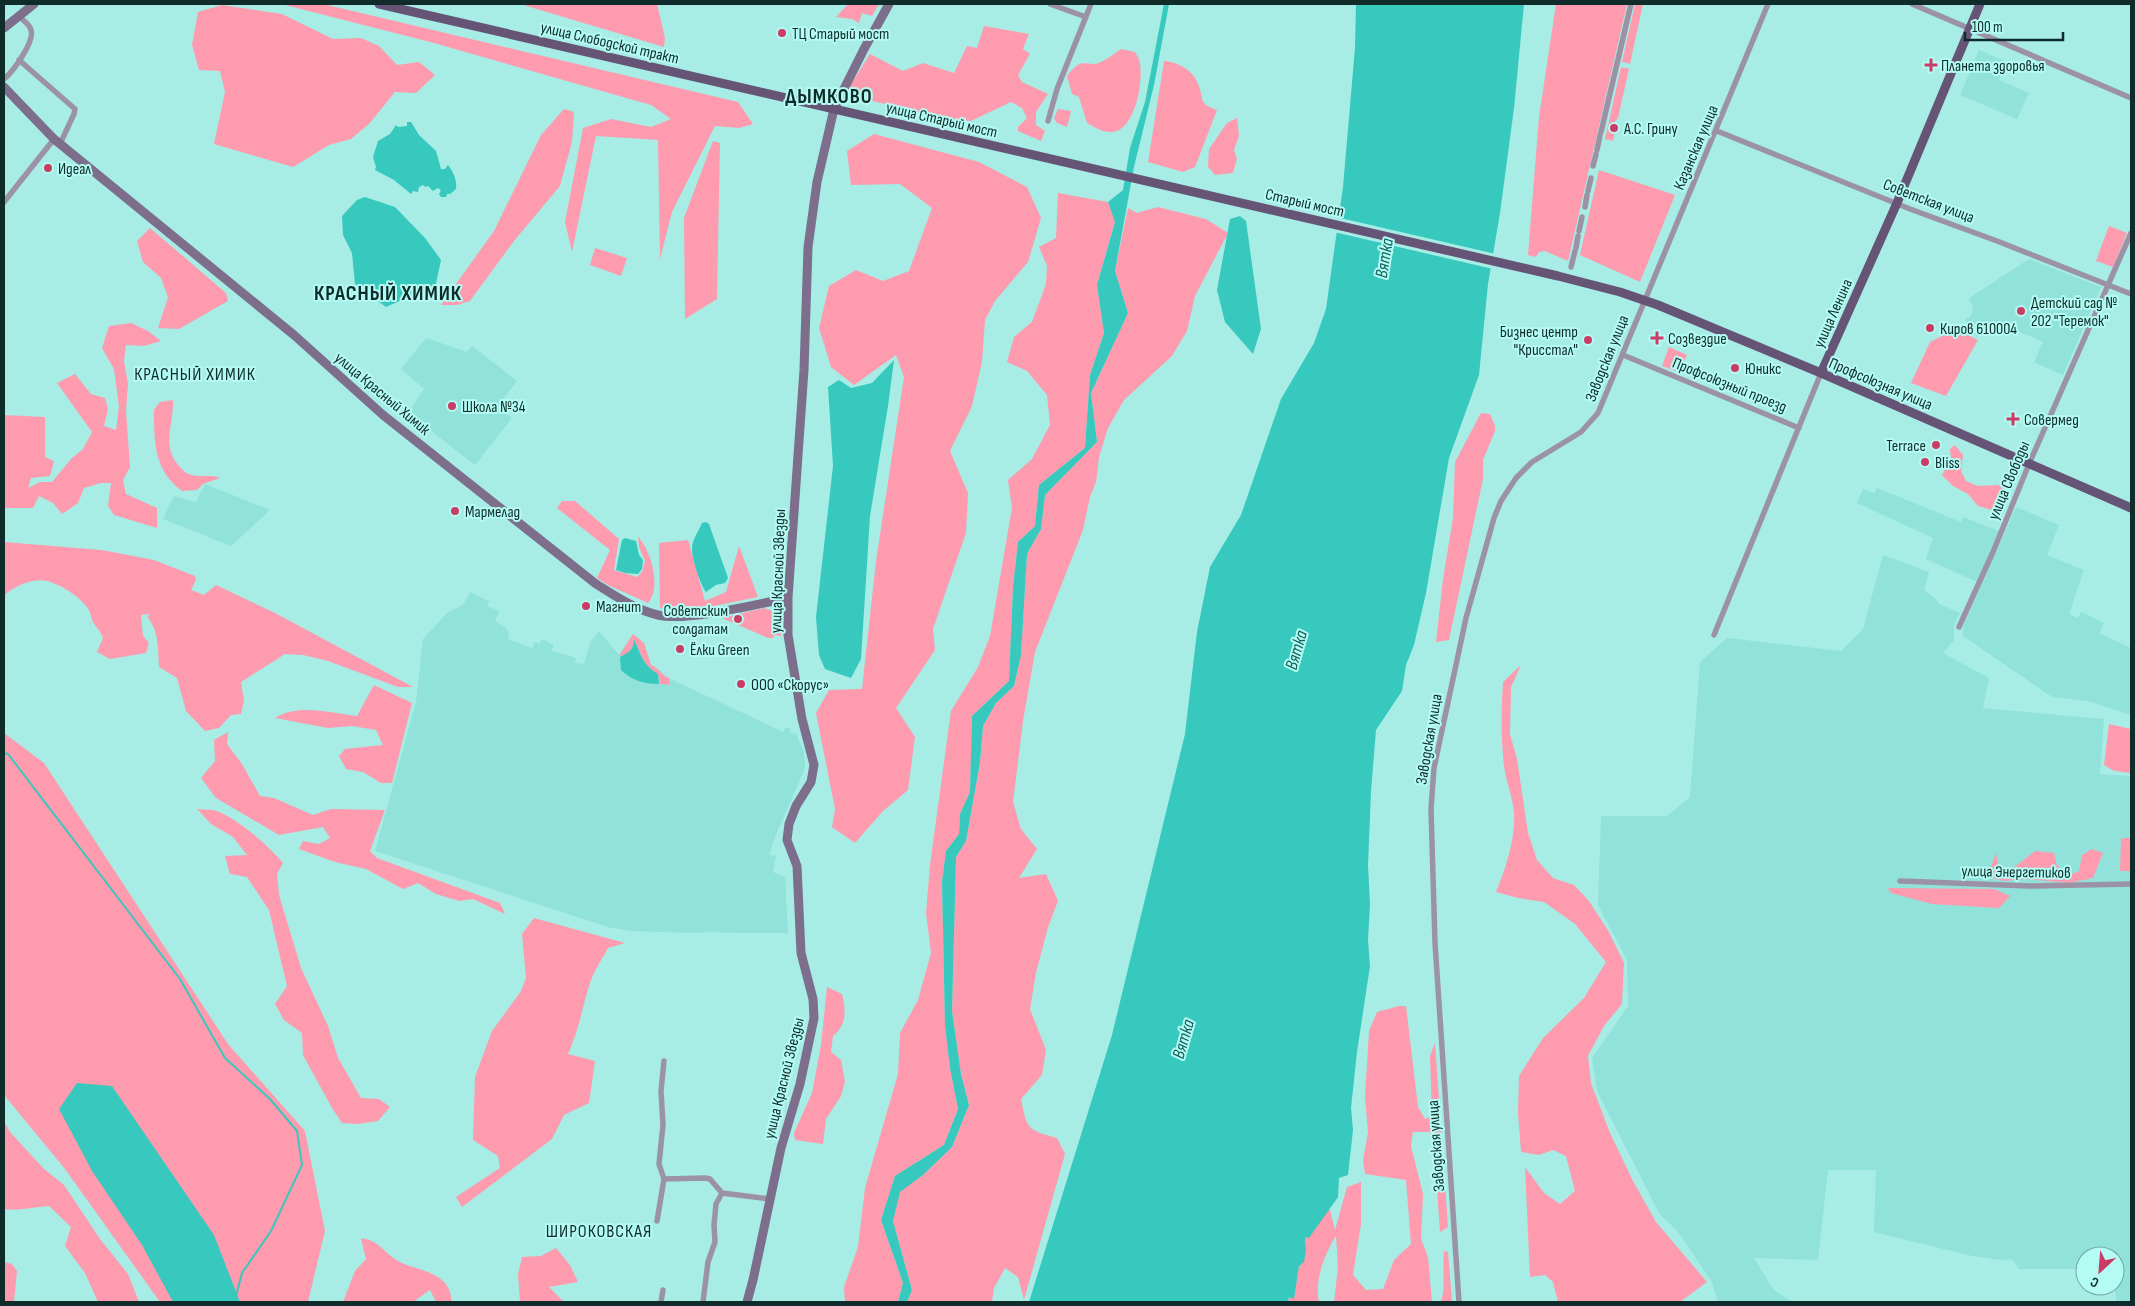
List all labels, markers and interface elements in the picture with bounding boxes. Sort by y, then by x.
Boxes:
scale bar [1965,10,2062,42]
street label: улица Слободской тракт [539,18,681,69]
text: 100 m [1972,18,2003,37]
place label: ТЦ Старый мост [792,25,889,44]
marker: ТЦ Старый мост [776,27,788,39]
place label: Планета здоровья [1941,57,2045,76]
marker: Планета здоровья [1925,59,1937,71]
district label: ДЫМКОВО [785,84,873,109]
street label: улица Старый мост [884,98,999,143]
street label: Казанская улица [1670,102,1723,193]
place label: А.С. Грину [1623,120,1678,139]
marker: А.С. Грину [1608,122,1620,134]
place label: Идеал [58,160,91,179]
marker: Идеал [42,162,54,174]
street label: Советская улица [1880,175,1977,228]
street label: Старый мост [1263,185,1346,222]
water label: Вятка [1371,236,1398,279]
street label: улица Ленина [1810,276,1857,351]
district label: КРАСНЫЙ ХИМИК [314,281,462,306]
place label: Детский сад № 202 "Теремок" [2031,294,2117,331]
marker: Детский сад № 202 "Теремок" [2015,305,2027,317]
street label: Заводская улица [1581,312,1633,405]
place label: Киров 610004 [1940,320,2017,339]
marker: Киров 610004 [1924,322,1936,334]
place label: Бизнес центр "Крисстал" [1500,323,1578,360]
place label: Созвездие [1668,330,1727,349]
marker: Созвездие [1650,331,1664,345]
marker: Бизнес центр "Крисстал" [1582,334,1594,346]
street label: улица Красный Химик [330,349,434,440]
street label: Профсоюзный проезд [1669,354,1789,417]
street label: Профсоюзная улица [1826,354,1935,415]
place label: Юникс [1745,360,1781,379]
marker: Юникс [1729,362,1741,374]
district label: КРАСНЫЙ ХИМИК [134,364,256,385]
place label: Школа №34 [462,398,526,417]
marker: Школа №34 [446,400,458,412]
place label: Совермед [2024,411,2079,430]
marker: Совермед [2006,412,2020,426]
place label: Terrace [1886,437,1926,456]
street label: улица Свободы [1984,438,2035,523]
marker: Terrace [1930,439,1942,451]
place label: Bliss [1935,454,1960,473]
marker: Bliss [1919,456,1931,468]
place label: Мармелад [465,503,520,522]
marker: Мармелад [449,505,461,517]
street label: улица Красной Звезды [767,509,790,633]
place label: Магнит [596,598,641,617]
marker: Магнит [580,600,592,612]
place label: Советским солдатам [663,602,728,639]
marker: Советским солдатам [732,613,744,625]
water label: Вятка [1281,627,1312,672]
place label: Ёлки Green [690,641,750,660]
marker: Ёлки Green [674,643,686,655]
place label: ООО «Скорус» [751,676,829,695]
marker: ООО «Скорус» [735,678,747,690]
street label: Заводская улица [1412,692,1447,786]
street label: улица Энергетиков [1961,862,2071,883]
street label: улица Красной Звезды [760,1016,809,1141]
water label: Вятка [1168,1016,1199,1061]
street label: Заводская улица [1424,1100,1449,1192]
district label: ШИРОКОВСКАЯ [546,1221,652,1242]
north arrow [2075,1246,2125,1296]
text: С [2088,1273,2101,1291]

